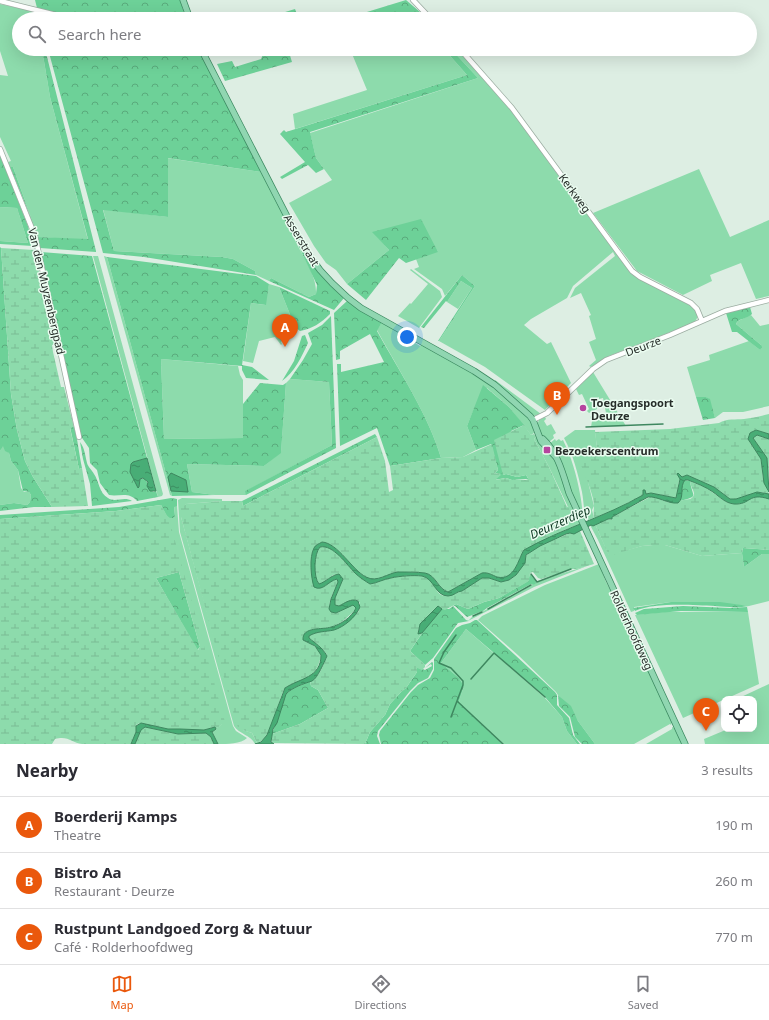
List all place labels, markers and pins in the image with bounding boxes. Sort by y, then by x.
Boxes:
pin: A [272,314,298,347]
pin: B [544,382,570,415]
place label: Toegangspoort Deurze [591,395,674,423]
marker: Toegangspoort Deurze [578,403,588,413]
place label: Bezoekerscentrum [555,443,658,458]
marker: Bezoekerscentrum [542,445,552,455]
pin: C [693,698,719,731]

